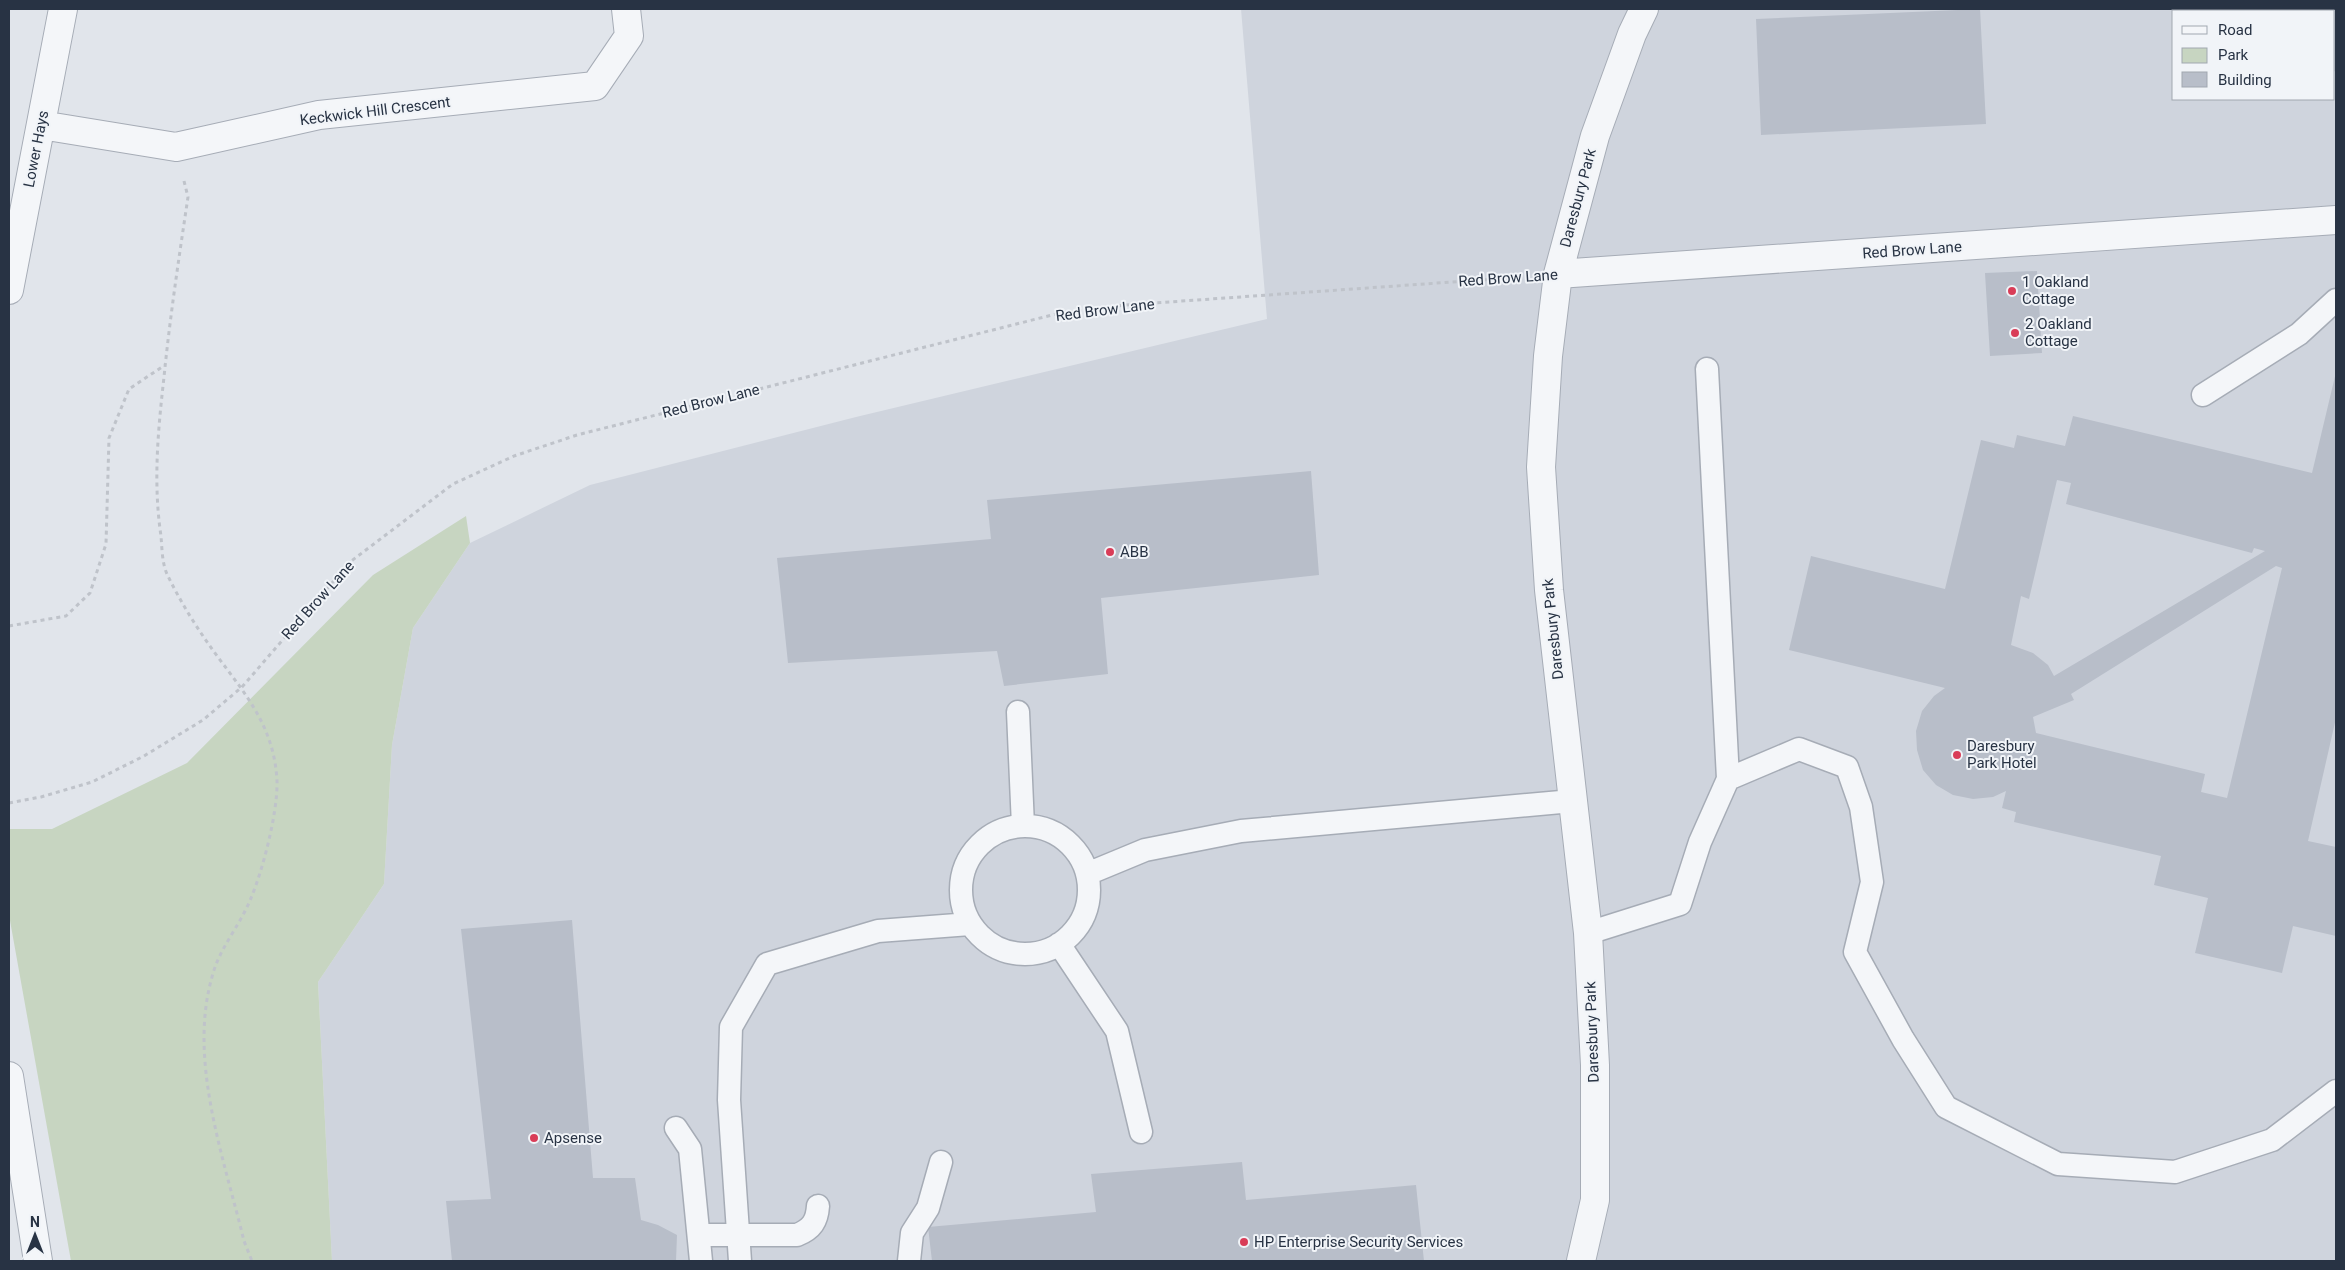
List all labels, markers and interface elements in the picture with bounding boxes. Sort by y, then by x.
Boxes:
legend [2172,10,2335,100]
text: Road [2218,21,2252,39]
text: Park [2218,46,2249,64]
text: Building [2218,71,2272,89]
street label: Keckwick Hill Crescent [299,93,451,129]
street label: Lower Hays [20,109,52,189]
street label: Daresbury Park [1556,146,1600,249]
street label: Red Brow Lane [1862,238,1962,262]
street label: Red Brow Lane [1458,266,1558,290]
place label: 1 Oakland Cottage [2022,273,2089,308]
marker: 1 Oakland Cottage [2006,285,2018,297]
street label: Red Brow Lane [1054,295,1156,325]
place label: 2 Oakland Cottage [2025,315,2092,350]
marker: 2 Oakland Cottage [2009,327,2021,339]
street label: Red Brow Lane [660,380,762,422]
place label: ABB [1120,543,1148,561]
marker: ABB [1104,546,1116,558]
street label: Red Brow Lane [278,557,358,643]
street label: Daresbury Park [1539,577,1567,680]
place label: Daresbury Park Hotel [1967,737,2037,772]
marker: Daresbury Park Hotel [1951,749,1963,761]
street label: Daresbury Park [1581,981,1603,1083]
place label: Apsense [544,1129,602,1147]
marker: Apsense [528,1132,540,1144]
north arrow [10,1210,60,1260]
text: N [30,1214,40,1230]
place label: HP Enterprise Security Services [1254,1233,1463,1251]
marker: HP Enterprise Security Services [1238,1236,1250,1248]

